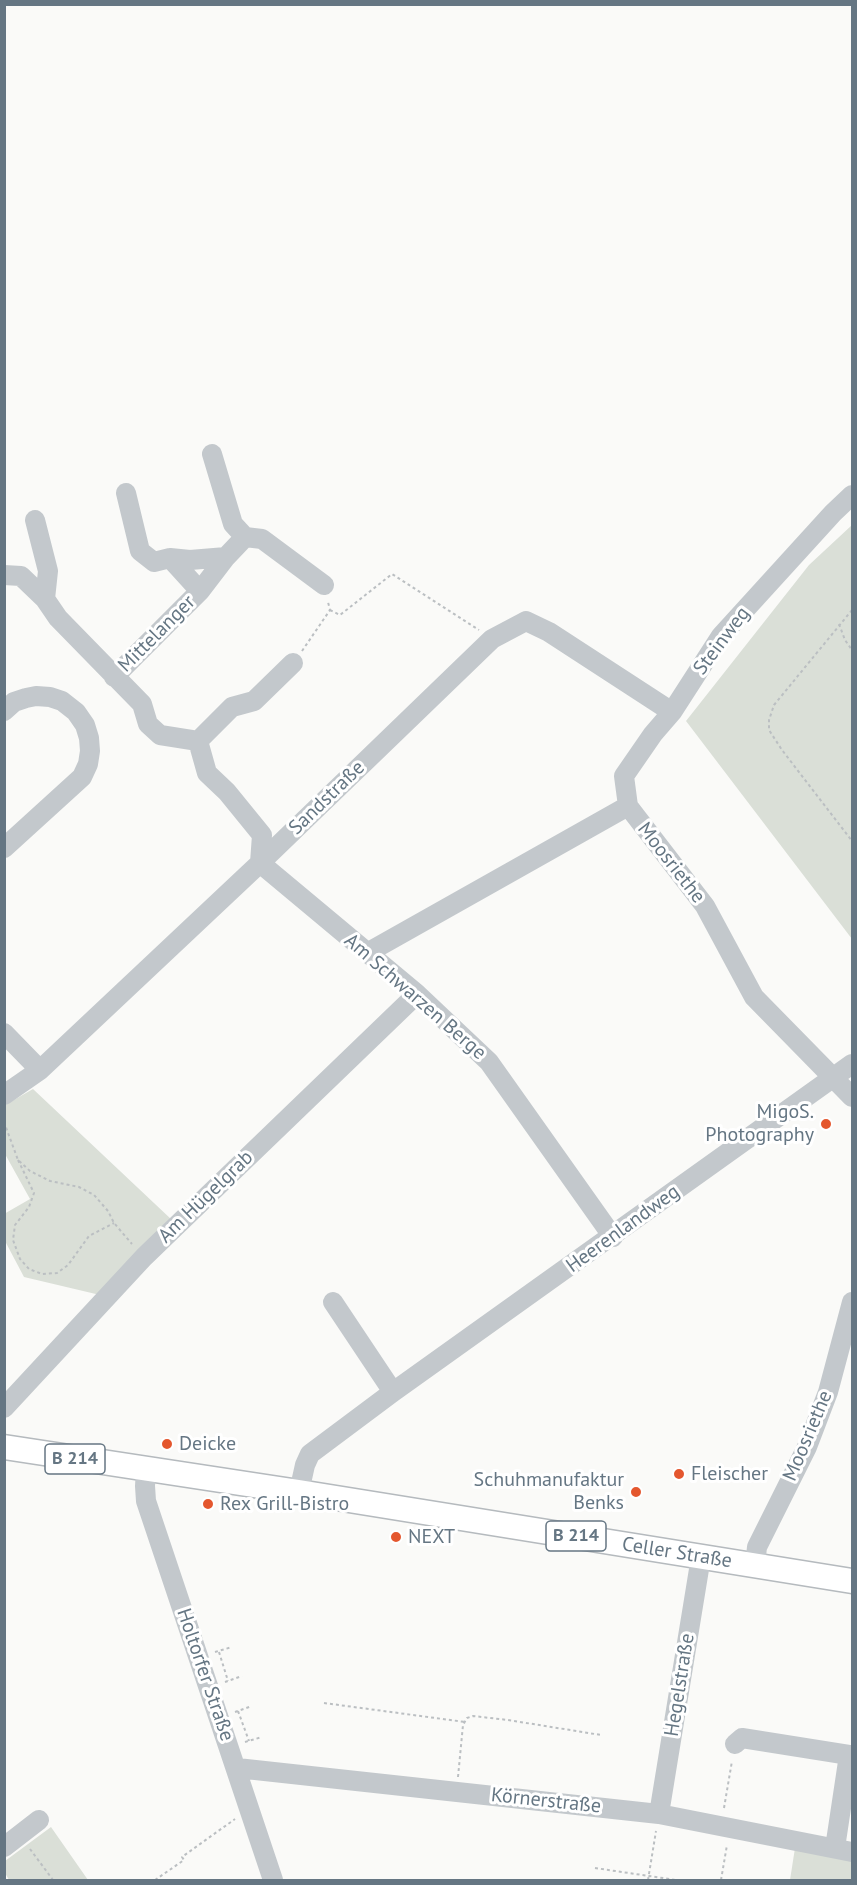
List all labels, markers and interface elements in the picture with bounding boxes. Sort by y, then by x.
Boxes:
street label: Mittelanger [113,590,201,678]
street label: Steinweg [689,602,755,680]
street label: Sandstraße [284,756,370,840]
street label: Moosriethe [632,818,710,908]
street label: Am Schwarzen Berge [339,929,491,1065]
place label: MigoS. Photography [705,1100,814,1147]
marker: MigoS. Photography [819,1117,833,1131]
street label: Am Hügelgrab [154,1146,258,1248]
street label: Heerenlandweg [562,1180,684,1278]
street label: Moosriethe [778,1387,838,1485]
place label: Deicke [179,1432,236,1456]
marker: Deicke [160,1437,174,1451]
road number: B 214 [45,1444,105,1474]
place label: Fleischer [691,1462,768,1486]
marker: Fleischer [672,1467,686,1481]
place label: Schuhmanufaktur Benks [474,1468,624,1515]
marker: Schuhmanufaktur Benks [629,1485,643,1499]
place label: Rex Grill-Bistro [220,1492,349,1516]
marker: Rex Grill-Bistro [201,1497,215,1511]
road number: B 214 [546,1521,606,1551]
place label: NEXT [408,1525,455,1549]
marker: NEXT [389,1530,403,1544]
street label: Celler Straße [620,1532,734,1574]
street label: Holtorfer Straße [171,1606,239,1744]
street label: Hegelstraße [660,1632,700,1738]
street label: Körnerstraße [490,1783,602,1819]

